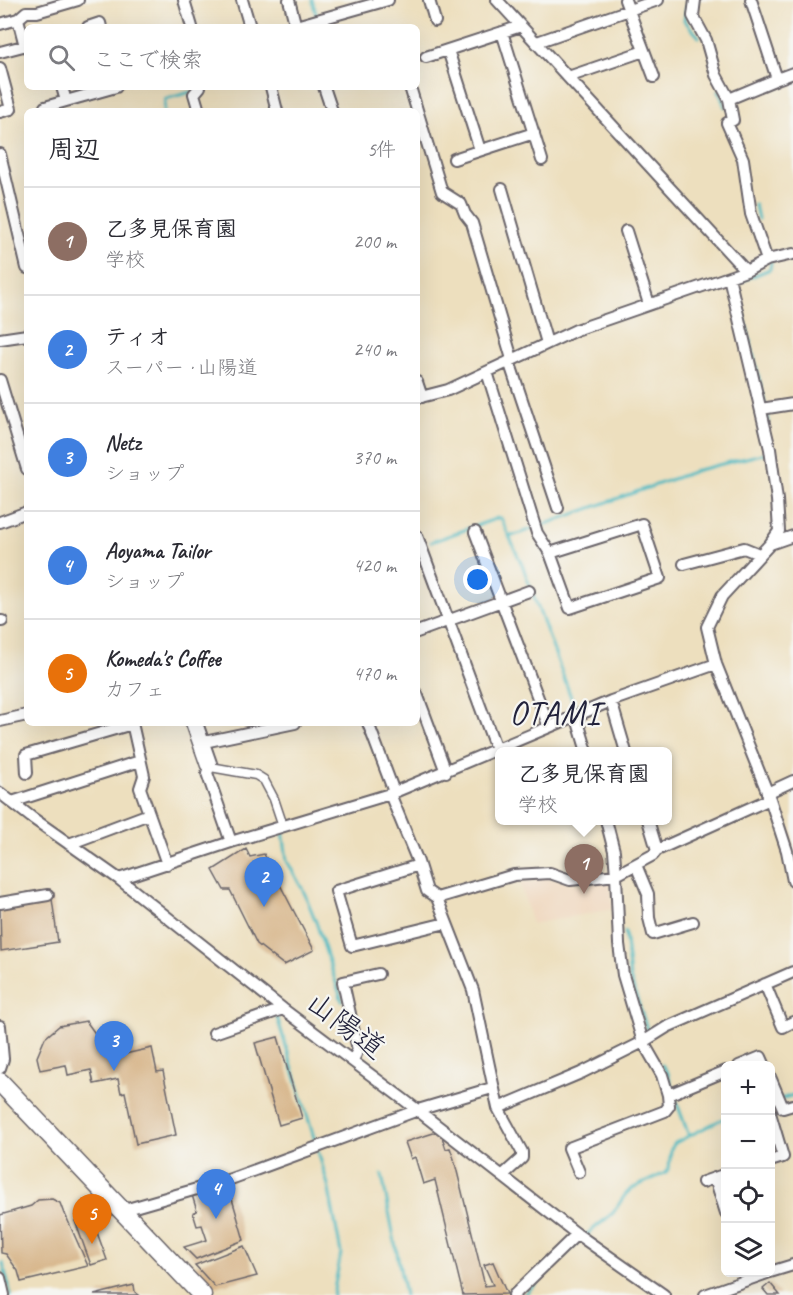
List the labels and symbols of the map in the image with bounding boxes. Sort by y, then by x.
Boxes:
your location [463,565,492,594]
district label: OTAMI [510,692,606,734]
pin: 1 [564,844,604,894]
pin: 2 [244,858,284,907]
street label: 山陽道 [299,983,393,1067]
pin: 3 [94,1022,134,1071]
pin: 4 [196,1170,236,1219]
pin: 5 [72,1194,112,1244]

